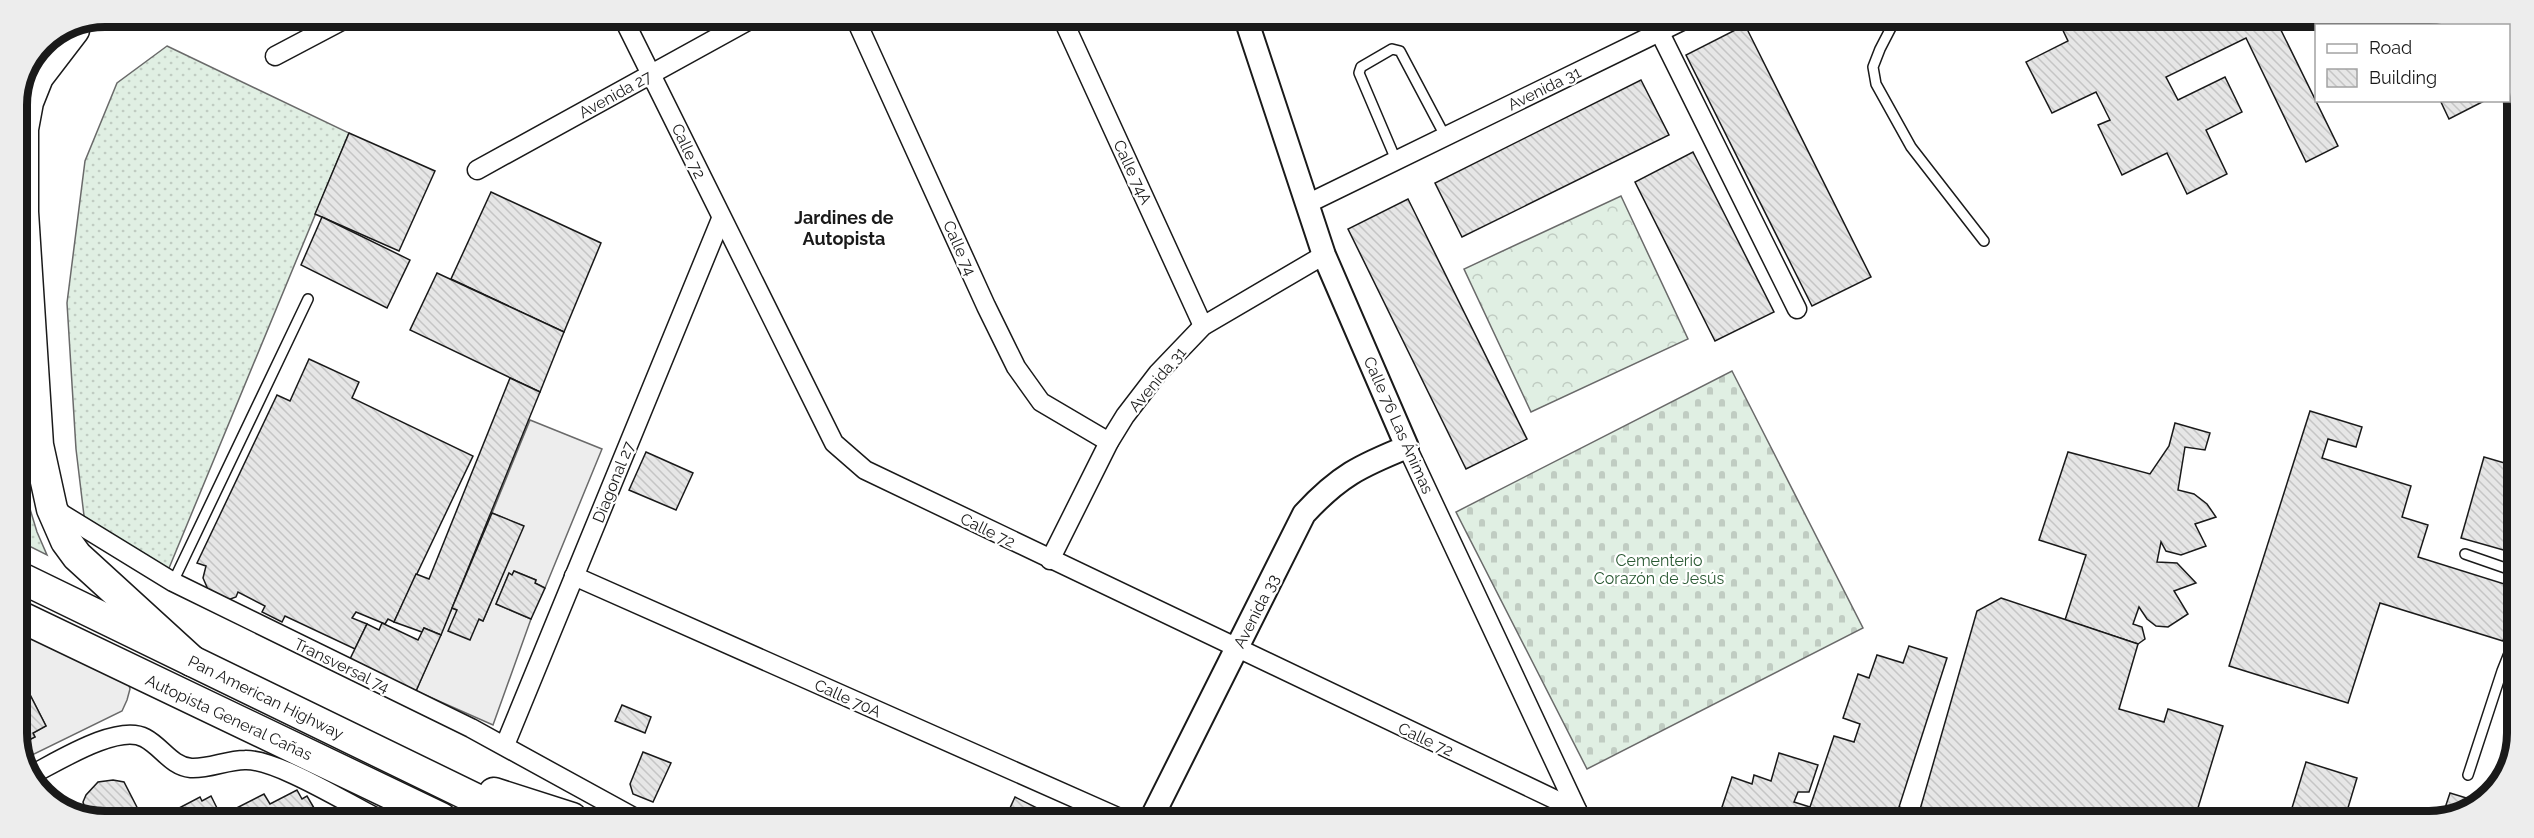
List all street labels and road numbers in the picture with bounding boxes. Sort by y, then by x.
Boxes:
street label: Avenida 31 [1505,63,1584,114]
street label: Avenida 27 [575,66,655,122]
street label: Calle 72 [668,121,710,182]
street label: Calle 74A [1109,137,1156,208]
street label: Calle 74 [939,218,980,279]
street label: Avenida 31 [1125,343,1190,416]
street label: Calle 76 Las Ánimas [1360,353,1438,497]
street label: Diagonal 27 [589,438,639,526]
street label: Calle 72 [957,509,1018,552]
street label: Avenida 33 [1230,571,1283,651]
street label: Transversal 74 [291,634,393,697]
street label: Pan American Highway [185,651,347,744]
street label: Autopista General Cañas [143,671,315,765]
street label: Calle 70A [812,675,884,722]
street label: Calle 72 [1395,718,1456,760]

